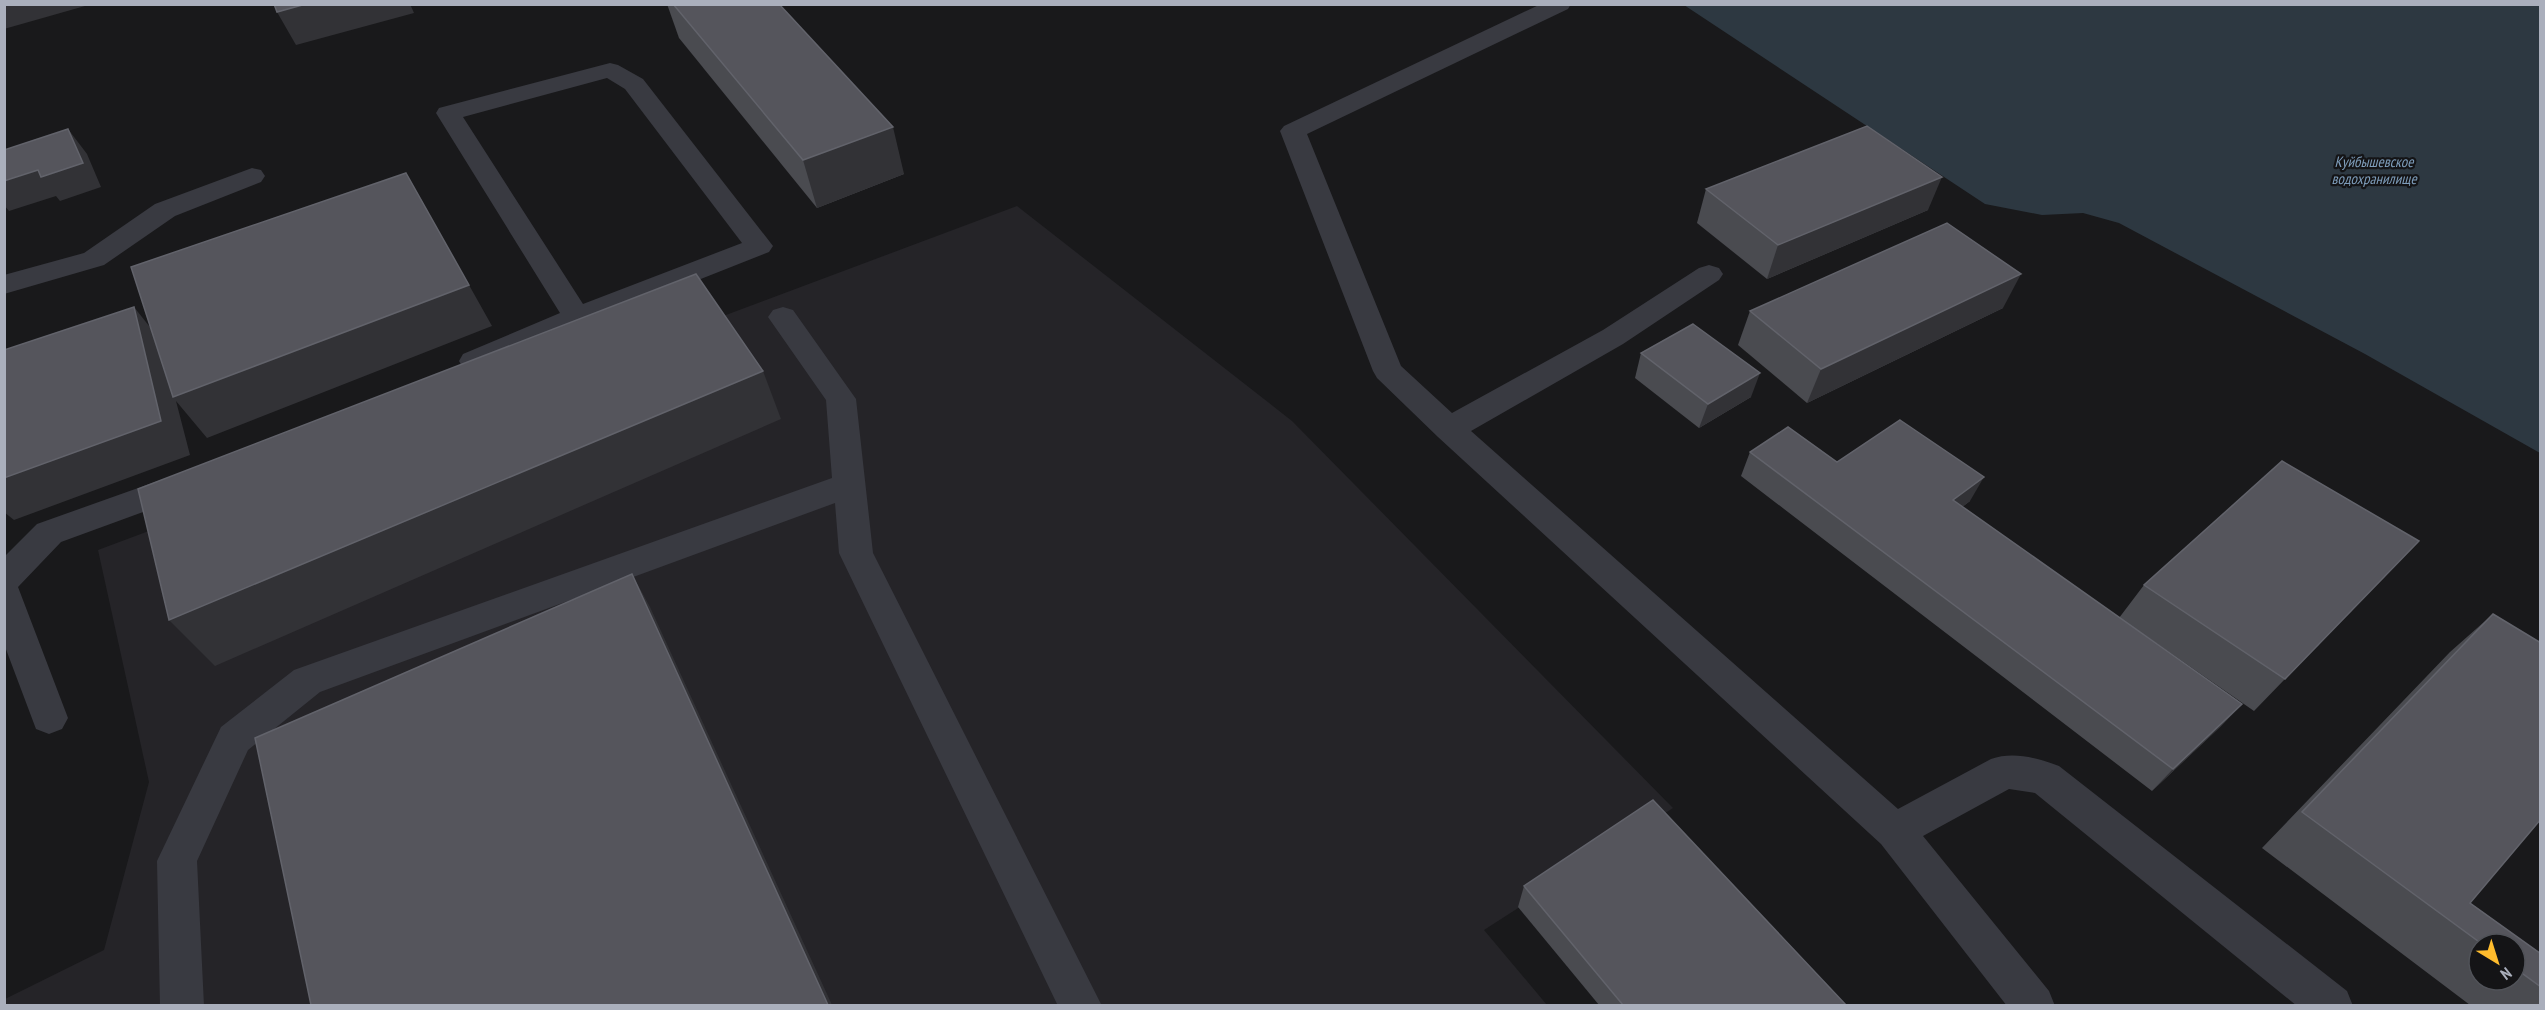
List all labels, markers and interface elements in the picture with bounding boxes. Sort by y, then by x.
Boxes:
water label: Куйбышевское водохранилище [2331,152,2417,188]
north arrow [2467,932,2527,992]
text: N [2497,963,2516,984]

